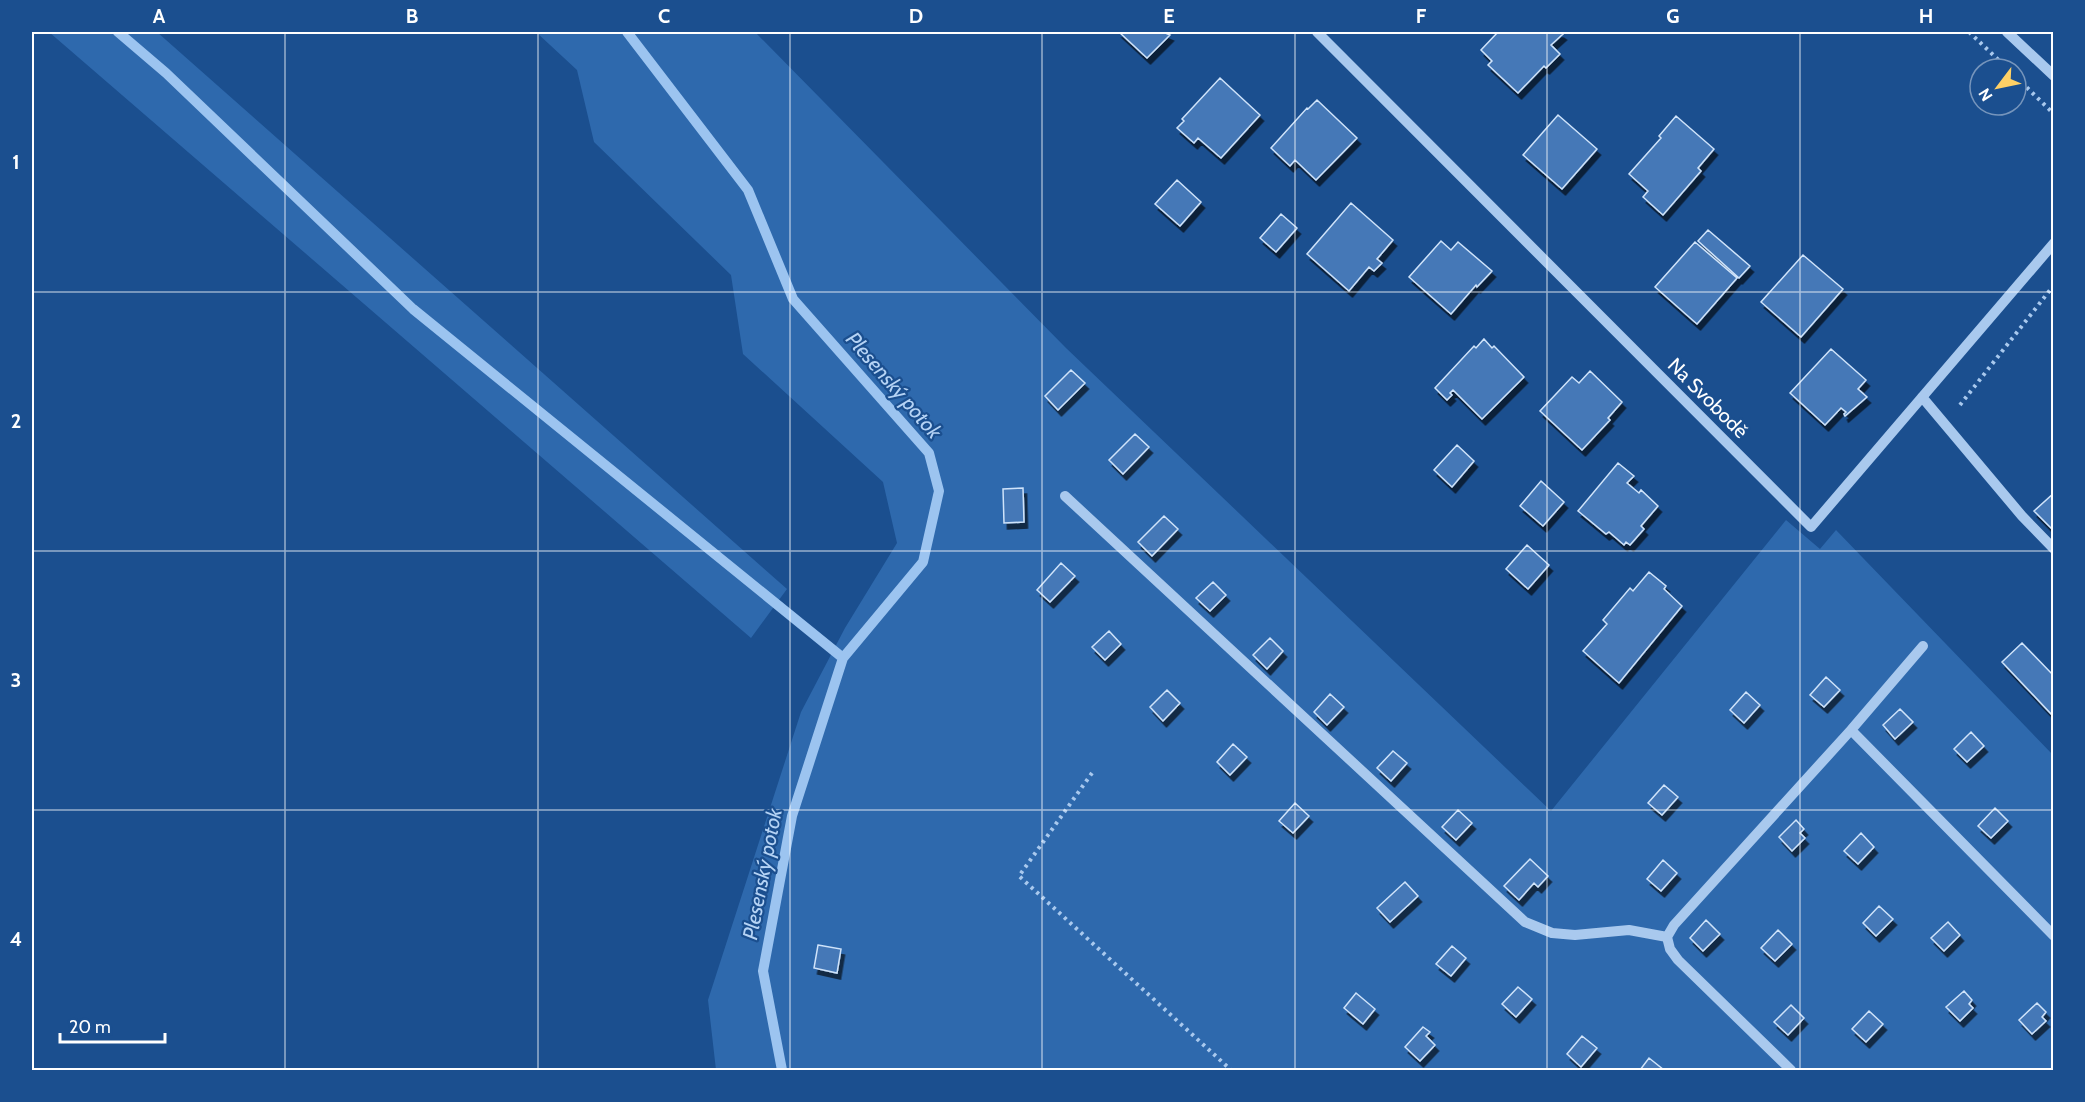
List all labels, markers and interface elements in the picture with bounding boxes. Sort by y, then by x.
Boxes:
text: A [153,4,166,28]
text: B [406,4,418,28]
text: C [658,4,670,28]
text: D [909,4,923,28]
text: E [1163,4,1175,28]
text: F [1416,4,1427,28]
text: G [1666,4,1680,28]
text: H [1919,4,1933,28]
north arrow [1968,57,2028,117]
text: N [1975,85,1997,105]
text: 1 [12,150,20,174]
water label: Plesenský potok [841,327,948,444]
street label: Na Svobodě [1663,353,1753,443]
text: 2 [11,409,21,433]
text: 3 [11,668,21,692]
water label: Plesenský potok [737,805,787,942]
text: 4 [10,927,22,951]
scale bar [60,1006,165,1044]
text: 20 m [69,1016,111,1038]

